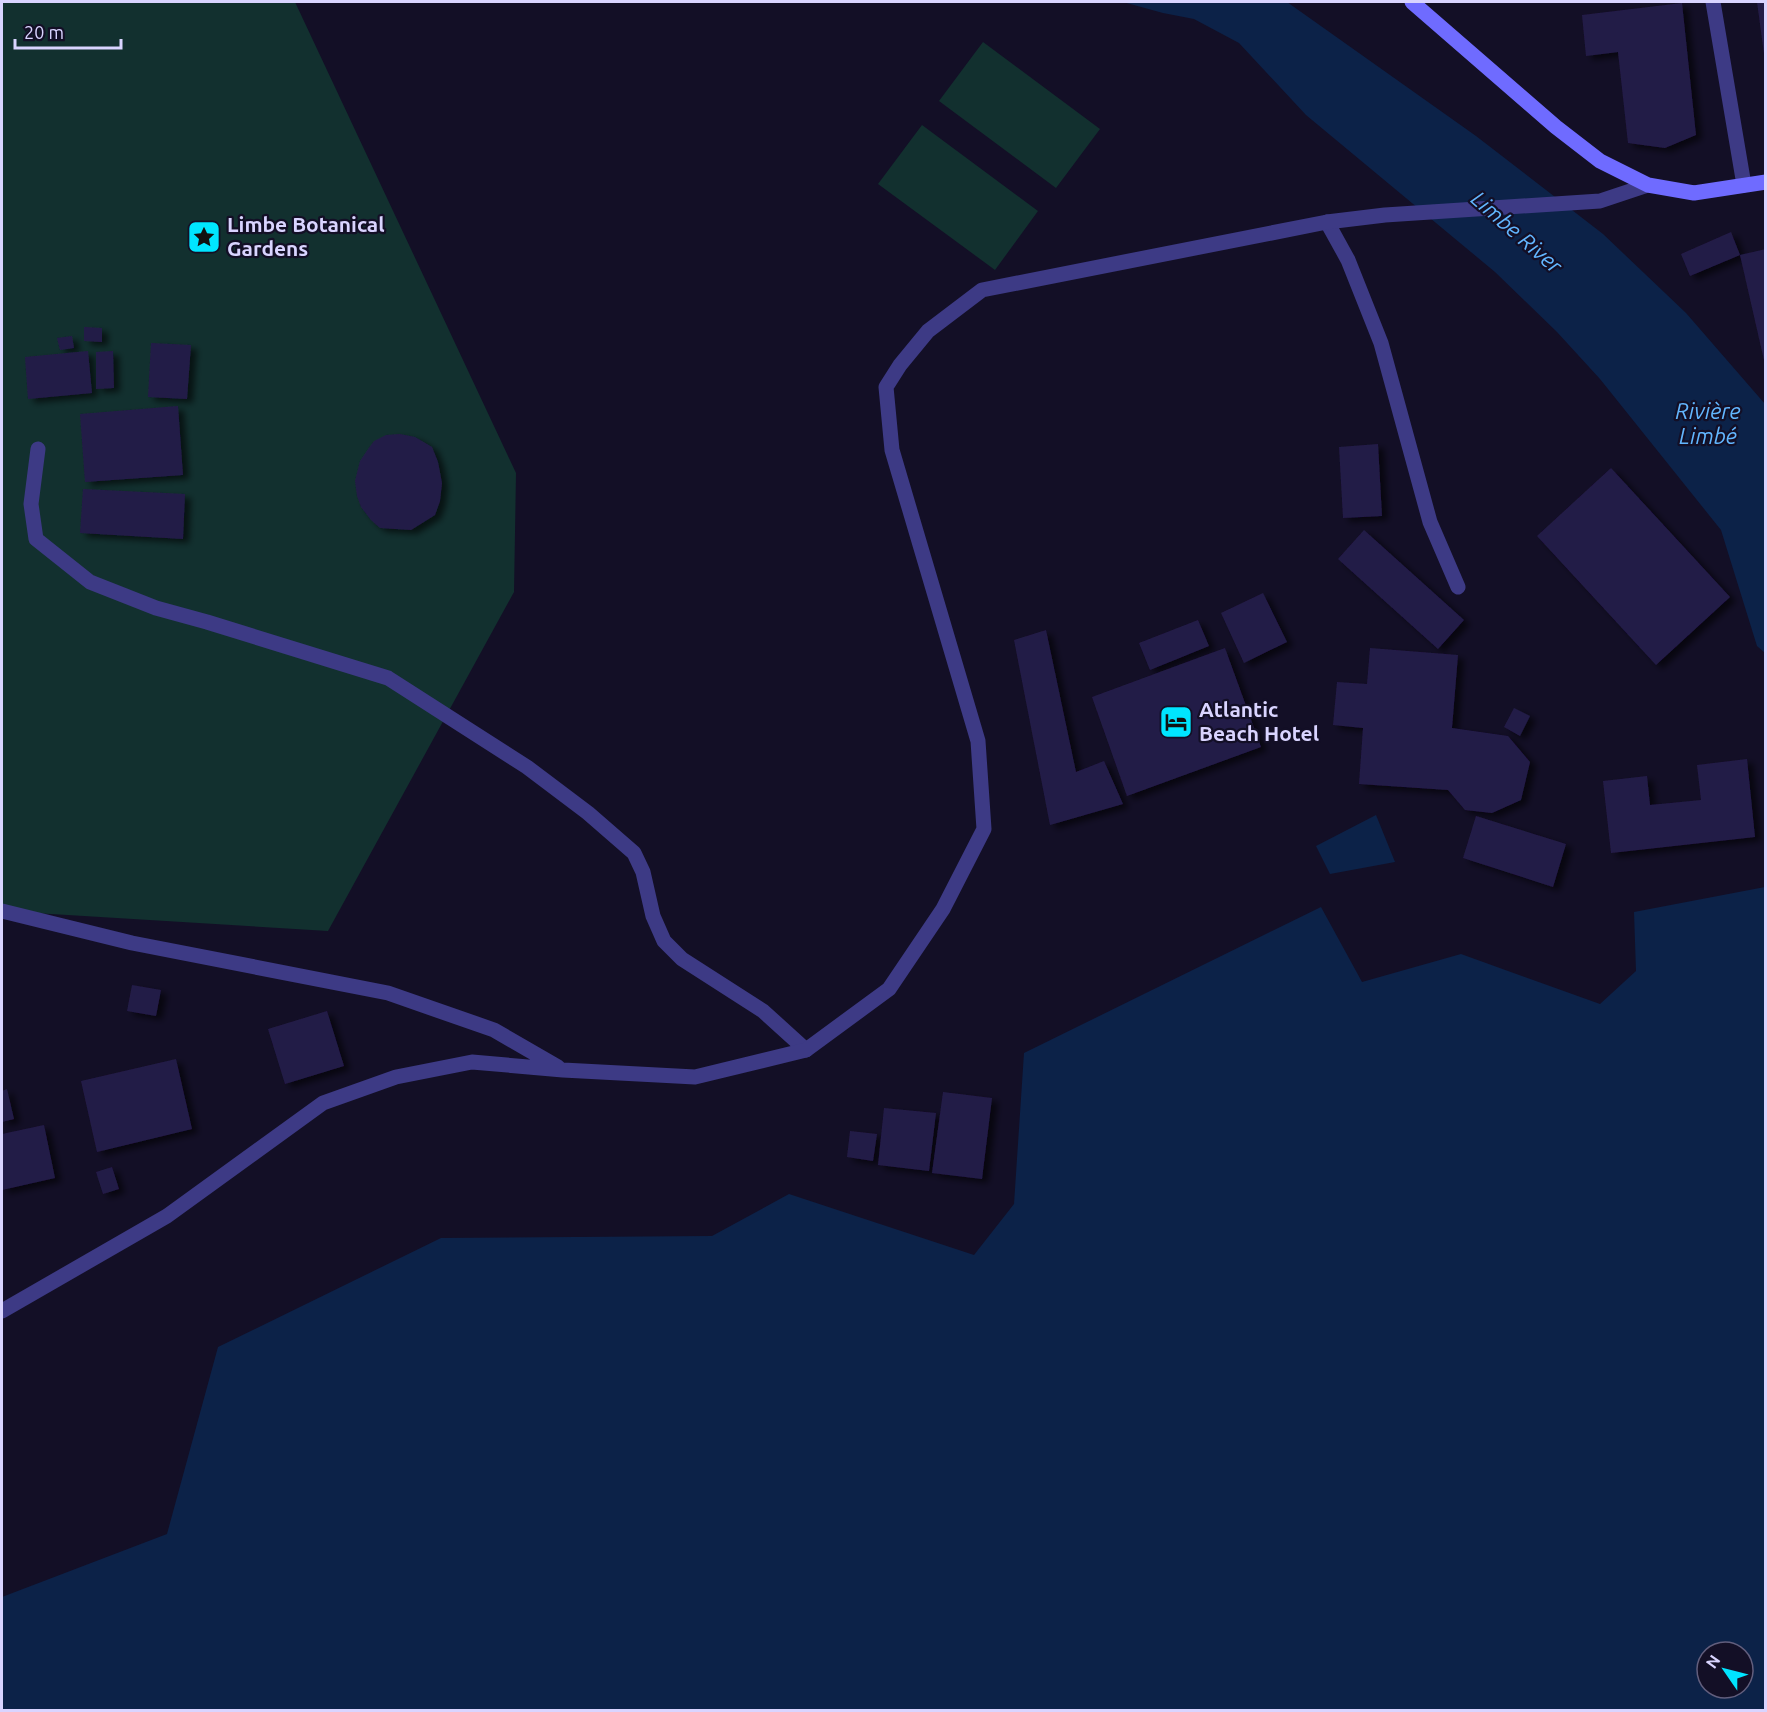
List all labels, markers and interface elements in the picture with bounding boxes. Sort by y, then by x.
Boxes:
scale bar [15,12,122,50]
text: 20 m [24,22,64,42]
water label: Limbe River [1467,186,1568,278]
place label: Limbe Botanical Gardens [227,212,385,260]
place icon: Limbe Botanical Gardens [186,219,222,255]
water label: Rivière Limbé [1675,398,1741,448]
place label: Atlantic Beach Hotel [1199,697,1319,745]
hotel icon: Atlantic Beach Hotel [1158,704,1194,740]
north arrow [1695,1640,1755,1700]
text: N [1702,1651,1724,1671]

